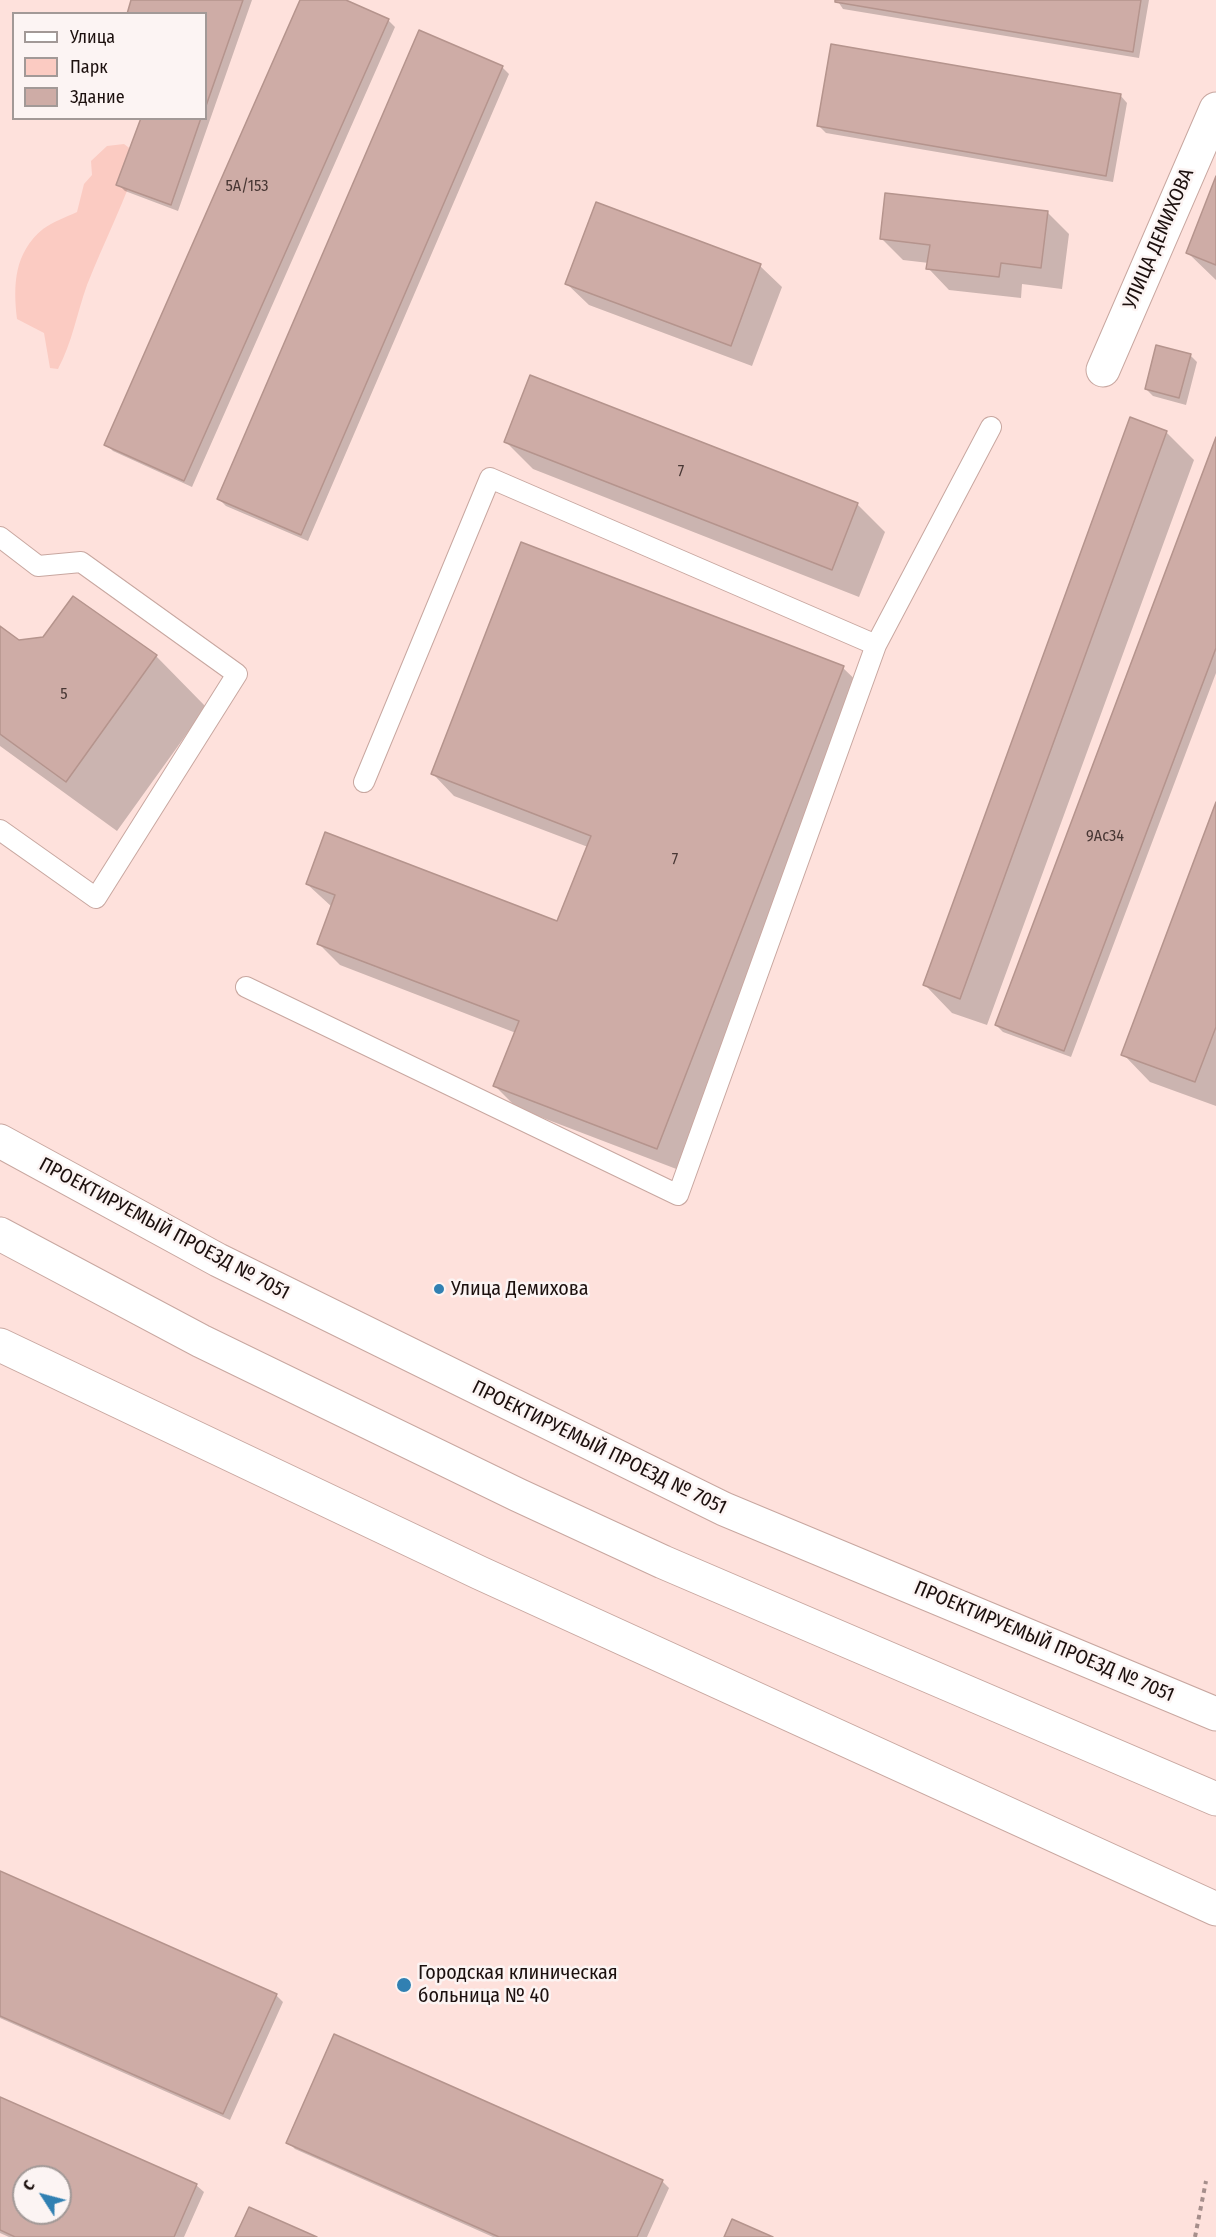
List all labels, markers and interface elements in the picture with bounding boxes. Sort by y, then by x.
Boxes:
legend [12,12,207,120]
text: Улица [70,26,115,48]
text: Парк [70,56,108,78]
text: Здание [70,86,125,108]
street label: УЛИЦА ДЕМИХОВА [1119,165,1199,313]
house number: 5А/153 [226,177,268,197]
house number: 7 [678,462,684,482]
house number: 5 [60,685,68,705]
house number: 9Ас34 [1086,827,1124,847]
house number: 7 [672,850,678,870]
street label: ПРОЕКТИРУЕМЫЙ ПРОЕЗД № 7051 [35,1153,293,1305]
place label: Улица Демихова [451,1277,588,1301]
marker: Улица Демихова [432,1282,446,1296]
street label: ПРОЕКТИРУЕМЫЙ ПРОЕЗД № 7051 [468,1376,730,1520]
street label: ПРОЕКТИРУЕМЫЙ ПРОЕЗД № 7051 [910,1576,1178,1708]
place label: Городская клиническая больница № 40 [418,1961,618,2008]
marker: Городская клиническая больница № 40 [395,1976,413,1994]
north arrow [12,2165,72,2225]
text: С [18,2176,39,2194]

